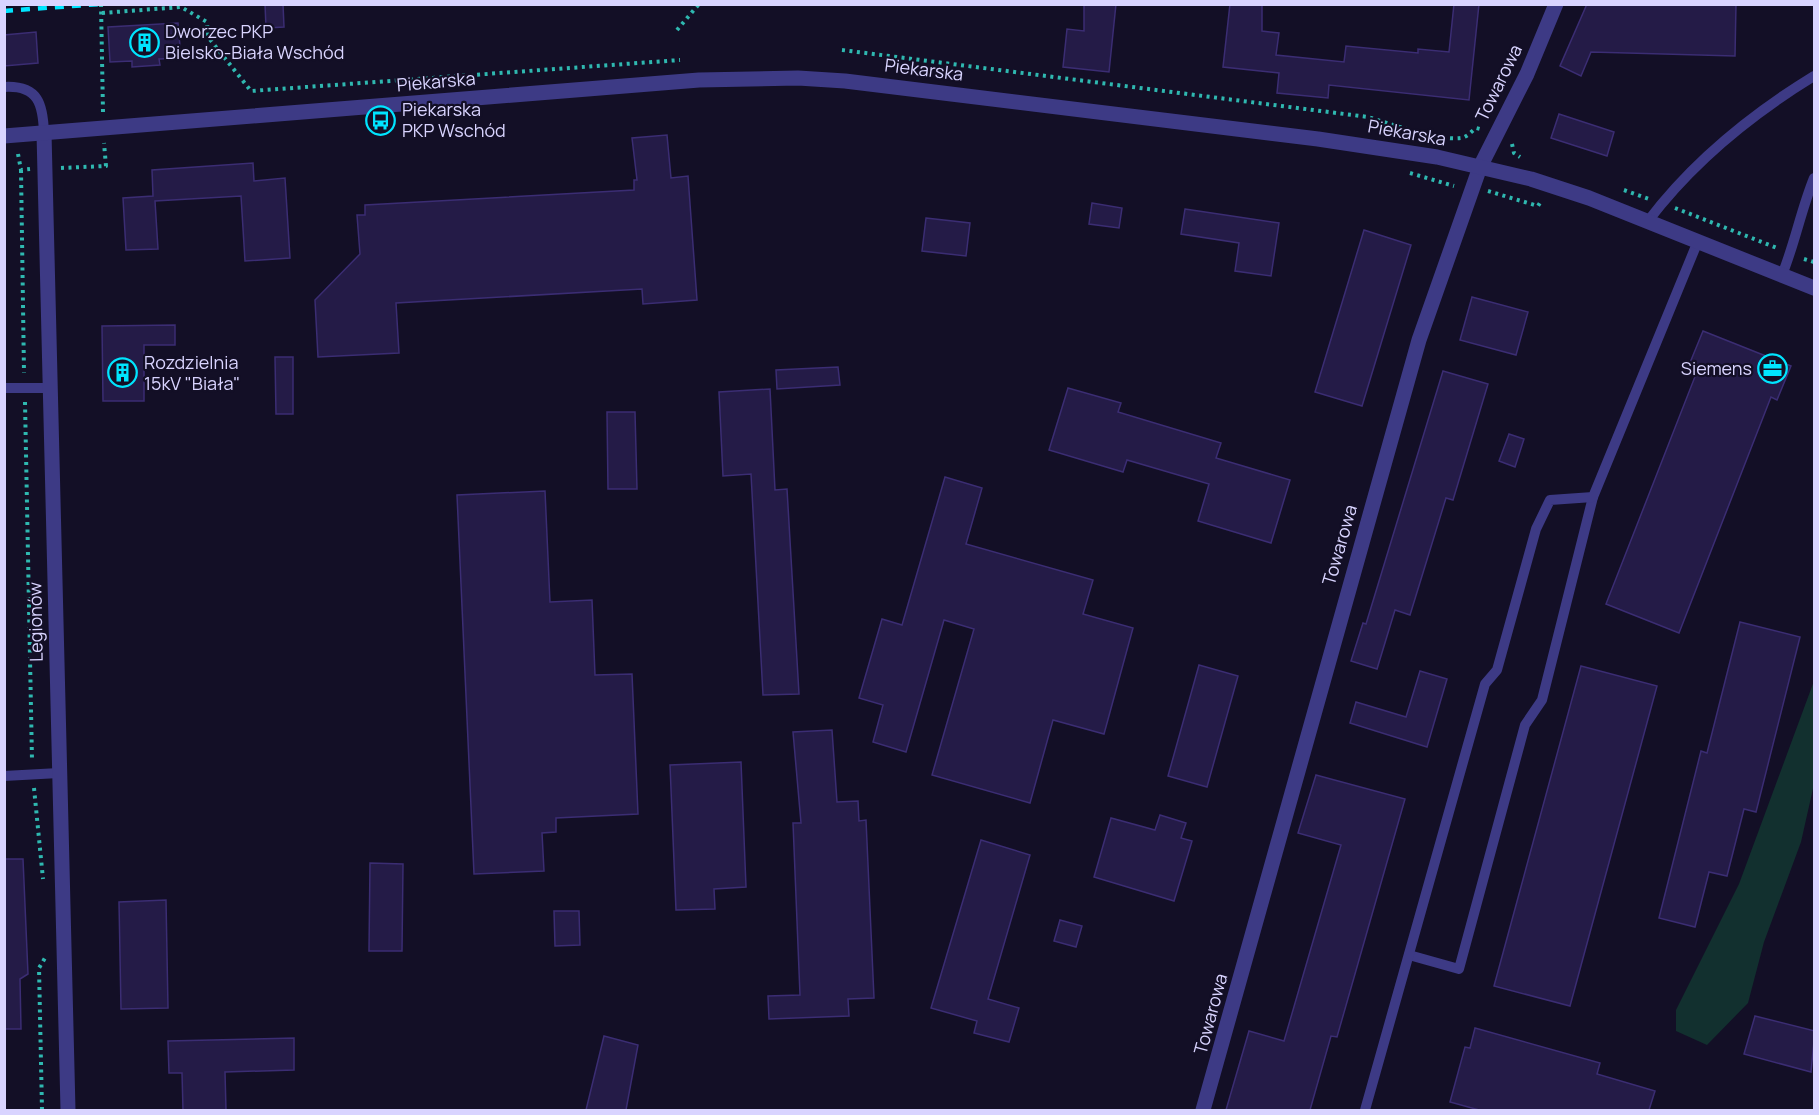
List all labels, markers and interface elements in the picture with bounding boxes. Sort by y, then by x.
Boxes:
place label: Dworzec PKP Bielsko-Biała Wschód [165,19,344,64]
building icon: Dworzec PKP Bielsko-Biała Wschód [128,26,160,58]
street label: Towarowa [1469,40,1527,125]
street label: Piekarska [883,52,965,86]
street label: Piekarska [396,66,476,96]
place label: Piekarska PKP Wschód [402,97,506,142]
bus stop icon: Piekarska PKP Wschód [365,104,397,136]
street label: Piekarska [1366,113,1448,151]
place label: Rozdzielnia 15kV "Biała" [144,350,240,395]
office icon: Siemens [1757,353,1789,385]
place label: Siemens [1681,356,1752,380]
building icon: Rozdzielnia 15kV "Biała" [107,357,139,389]
street label: Towarowa [1316,502,1362,588]
street label: Legionów [22,582,48,662]
street label: Towarowa [1188,971,1232,1057]

